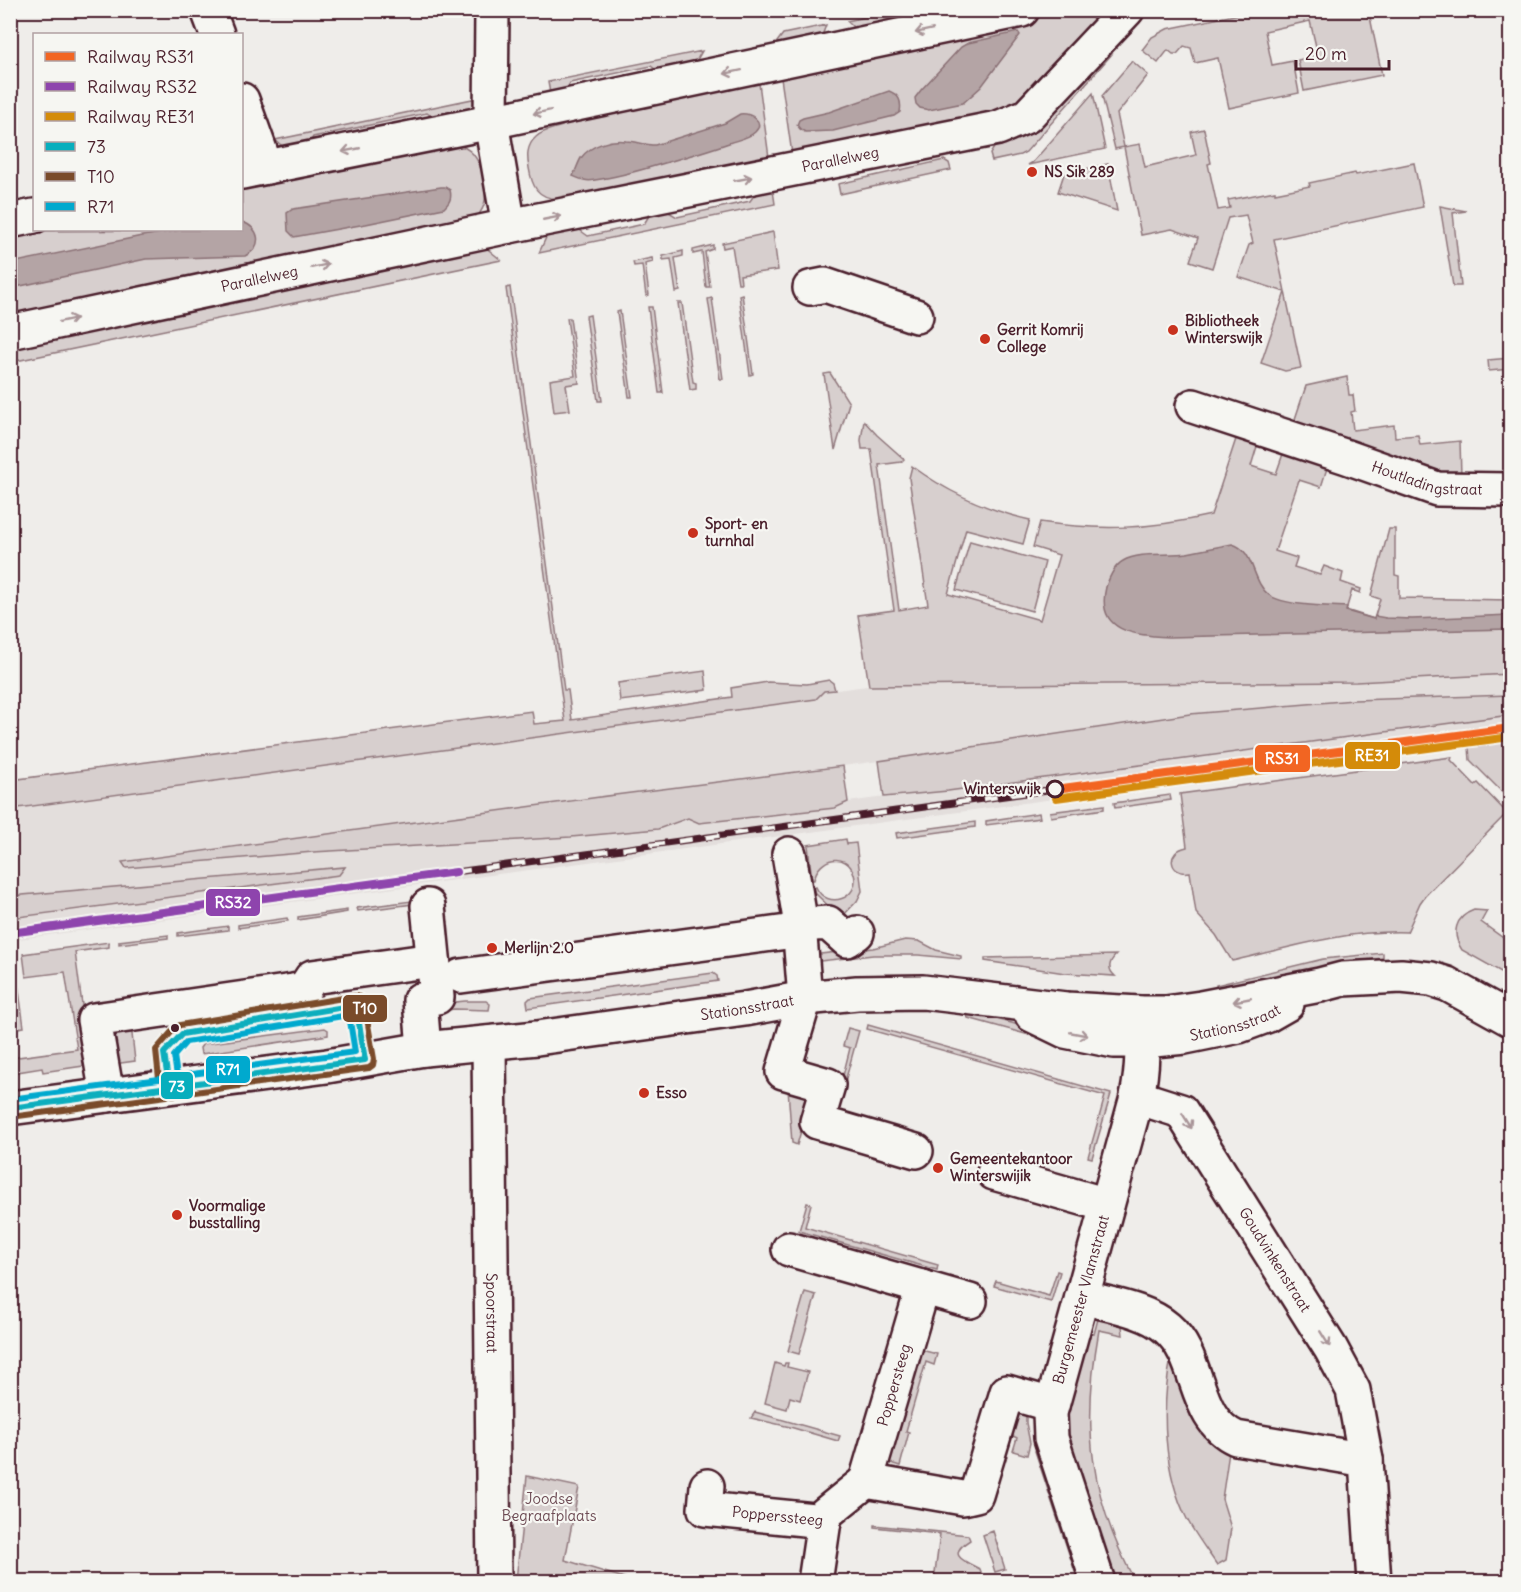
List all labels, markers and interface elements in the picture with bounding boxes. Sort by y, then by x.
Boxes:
one-way arrow [914,26,934,37]
legend [33,33,243,231]
scale bar [1296,33,1389,71]
text: 20 m [1305,42,1347,65]
text: Railway RS31 [87,45,194,68]
one-way arrow [724,66,743,78]
text: Railway RS32 [87,75,197,98]
text: Railway RE31 [87,105,195,128]
one-way arrow [533,106,552,118]
text: 73 [87,135,106,158]
street label: Parallelweg [800,142,880,176]
one-way arrow [342,145,361,156]
place label: NS Sik 289 [1044,162,1115,181]
text: T10 [87,165,115,188]
marker: NS Sik 289 [1025,165,1039,179]
one-way arrow [733,173,753,184]
text: R71 [87,195,114,218]
one-way arrow [542,212,561,223]
one-way arrow [310,260,329,271]
street label: Parallelweg [219,261,300,296]
place label: Bibliotheek Winterswijk [1185,311,1263,347]
one-way arrow [58,313,77,325]
place label: Gerrit Komrij College [997,320,1084,357]
marker: Bibliotheek Winterswijk [1166,323,1180,337]
marker: Gerrit Komrij College [978,332,992,346]
street label: Houtladingstraat [1369,457,1482,499]
place label: Sport- en turnhal [705,514,768,550]
marker: Sport- en turnhal [686,526,700,540]
line badge: RE31 [1344,741,1401,770]
line badge: RS31 [1254,744,1311,773]
text: RE31 [1355,745,1389,765]
text: RS31 [1265,748,1299,768]
place label: Winterswijk [963,779,1041,798]
marker: Winterswijk [1046,780,1064,798]
line badge: RS32 [205,888,261,917]
text: RS32 [215,892,252,912]
place label: Merlijn 2.0 [504,938,574,957]
marker: Merlijn 2.0 [485,941,499,955]
street label: Stationsstraat [699,990,795,1024]
line badge: T10 [342,994,388,1023]
one-way arrow [1233,995,1252,1006]
text: T10 [353,998,377,1018]
street label: Stationsstraat [1188,1000,1284,1045]
unlabelled marker [169,1022,181,1034]
one-way arrow [1069,1029,1088,1040]
line badge: R71 [205,1055,251,1084]
text: R71 [216,1059,240,1079]
line badge: 73 [160,1071,194,1100]
text: 73 [169,1076,185,1096]
place label: Esso [656,1083,687,1102]
marker: Esso [637,1086,651,1100]
one-way arrow [1181,1113,1194,1130]
place label: Gemeentekantoor Winterswijik [950,1149,1073,1185]
marker: Gemeentekantoor Winterswijik [931,1161,945,1175]
place label: Voormalige busstalling [189,1196,266,1233]
street label: Goudvinkenstraat [1235,1203,1315,1316]
marker: Voormalige busstalling [170,1208,184,1222]
street label: Burgemeester Vlamstraat [1048,1213,1113,1386]
street label: Spoorstraat [482,1273,502,1353]
one-way arrow [1320,1330,1332,1347]
street label: Poppersteeg [873,1342,915,1428]
park label: Joodse Begraafplaats [501,1489,597,1525]
street label: Popperssteeg [731,1502,824,1530]

